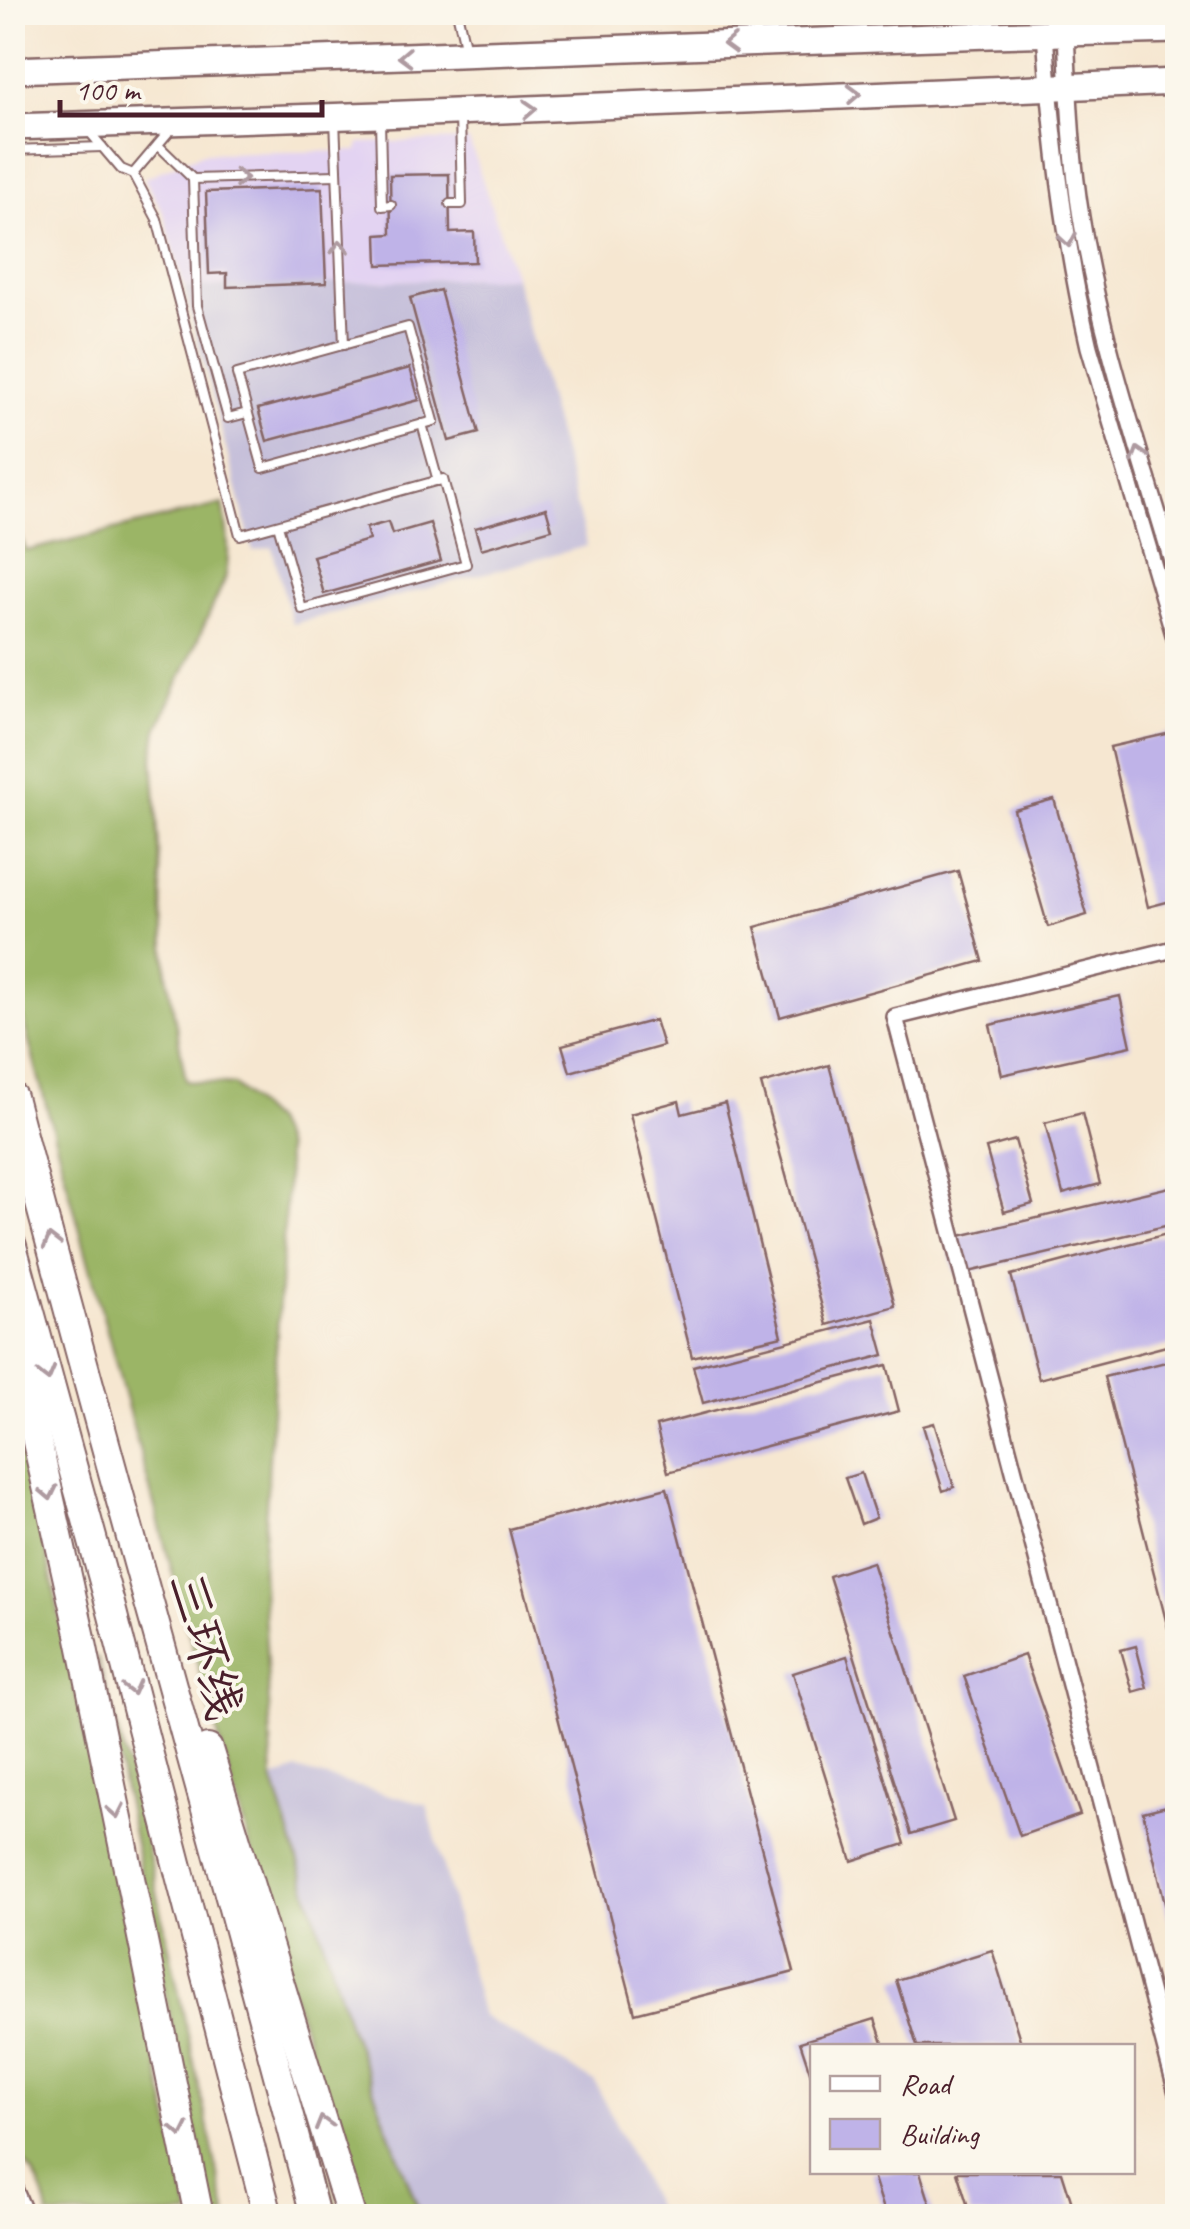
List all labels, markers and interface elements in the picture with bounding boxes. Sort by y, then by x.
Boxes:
one-way arrow [722,34,738,55]
one-way arrow [397,46,413,67]
scale bar [60,55,322,117]
text: 100 m [75,71,142,109]
one-way arrow [847,84,863,105]
one-way arrow [522,98,538,119]
one-way arrow [233,167,249,188]
one-way arrow [1057,232,1078,248]
one-way arrow [330,239,351,255]
one-way arrow [1131,446,1151,463]
one-way arrow [41,1233,62,1250]
one-way arrow [36,1365,57,1382]
one-way arrow [37,1485,58,1502]
street label: 三环线 [155,1565,257,1726]
one-way arrow [120,1679,141,1696]
one-way arrow [104,1803,125,1820]
legend [810,2044,1135,2174]
text: Road [900,2065,954,2103]
one-way arrow [314,2115,335,2132]
text: Building [900,2115,980,2153]
one-way arrow [169,2121,190,2138]

